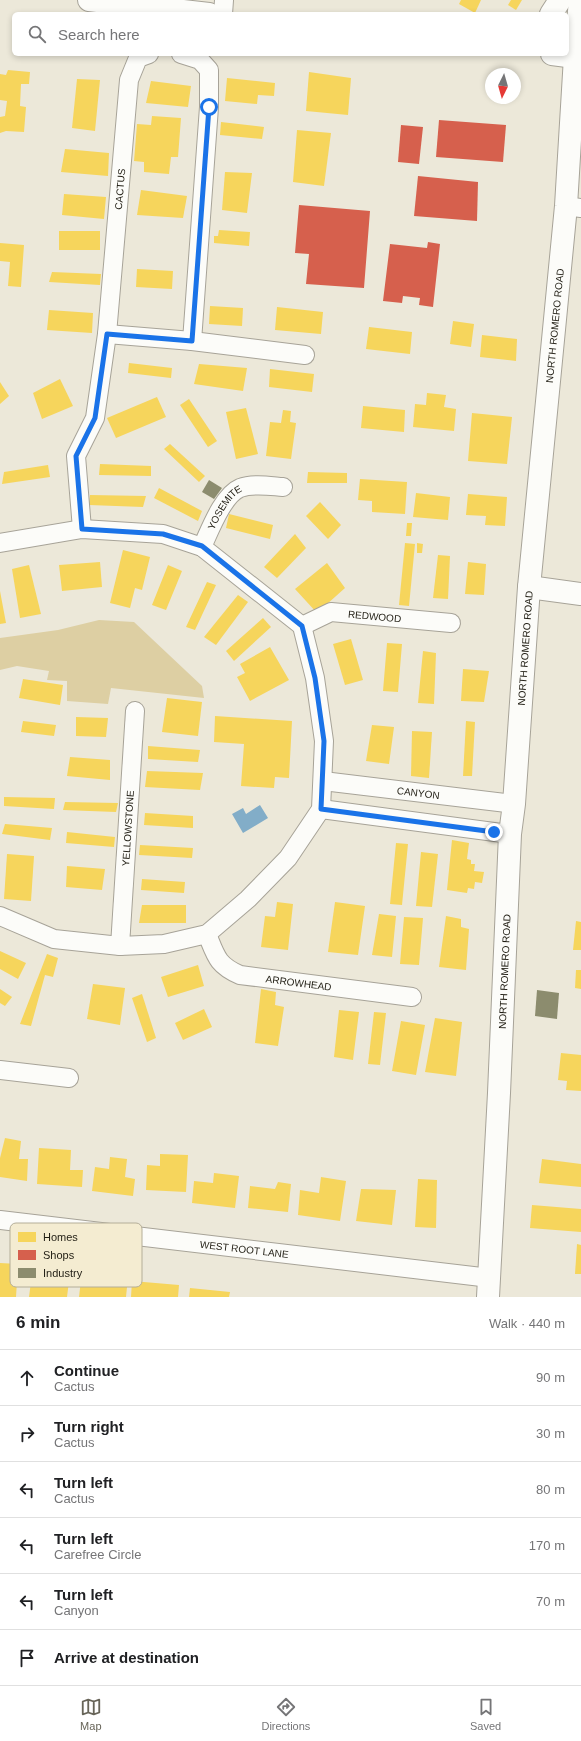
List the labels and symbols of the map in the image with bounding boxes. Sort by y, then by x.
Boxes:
north arrow [485,68,521,104]
route start [200,98,218,116]
street label: CACTUS [112,168,127,210]
street label: NORTH ROMERO ROAD [543,268,565,383]
street label: YOSEMITE [205,483,243,531]
street label: NORTH ROMERO ROAD [515,590,534,706]
street label: REDWOOD [348,608,402,624]
street label: CANYON [396,784,440,800]
street label: YELLOWSTONE [120,790,135,867]
route end [485,823,503,841]
street label: NORTH ROMERO ROAD [496,914,512,1029]
street label: ARROWHEAD [265,973,332,992]
legend [10,1223,142,1287]
text: Homes [43,1231,78,1243]
street label: WEST ROOT LANE [199,1238,290,1260]
text: Shops [43,1249,75,1261]
text: Industry [43,1267,83,1279]

